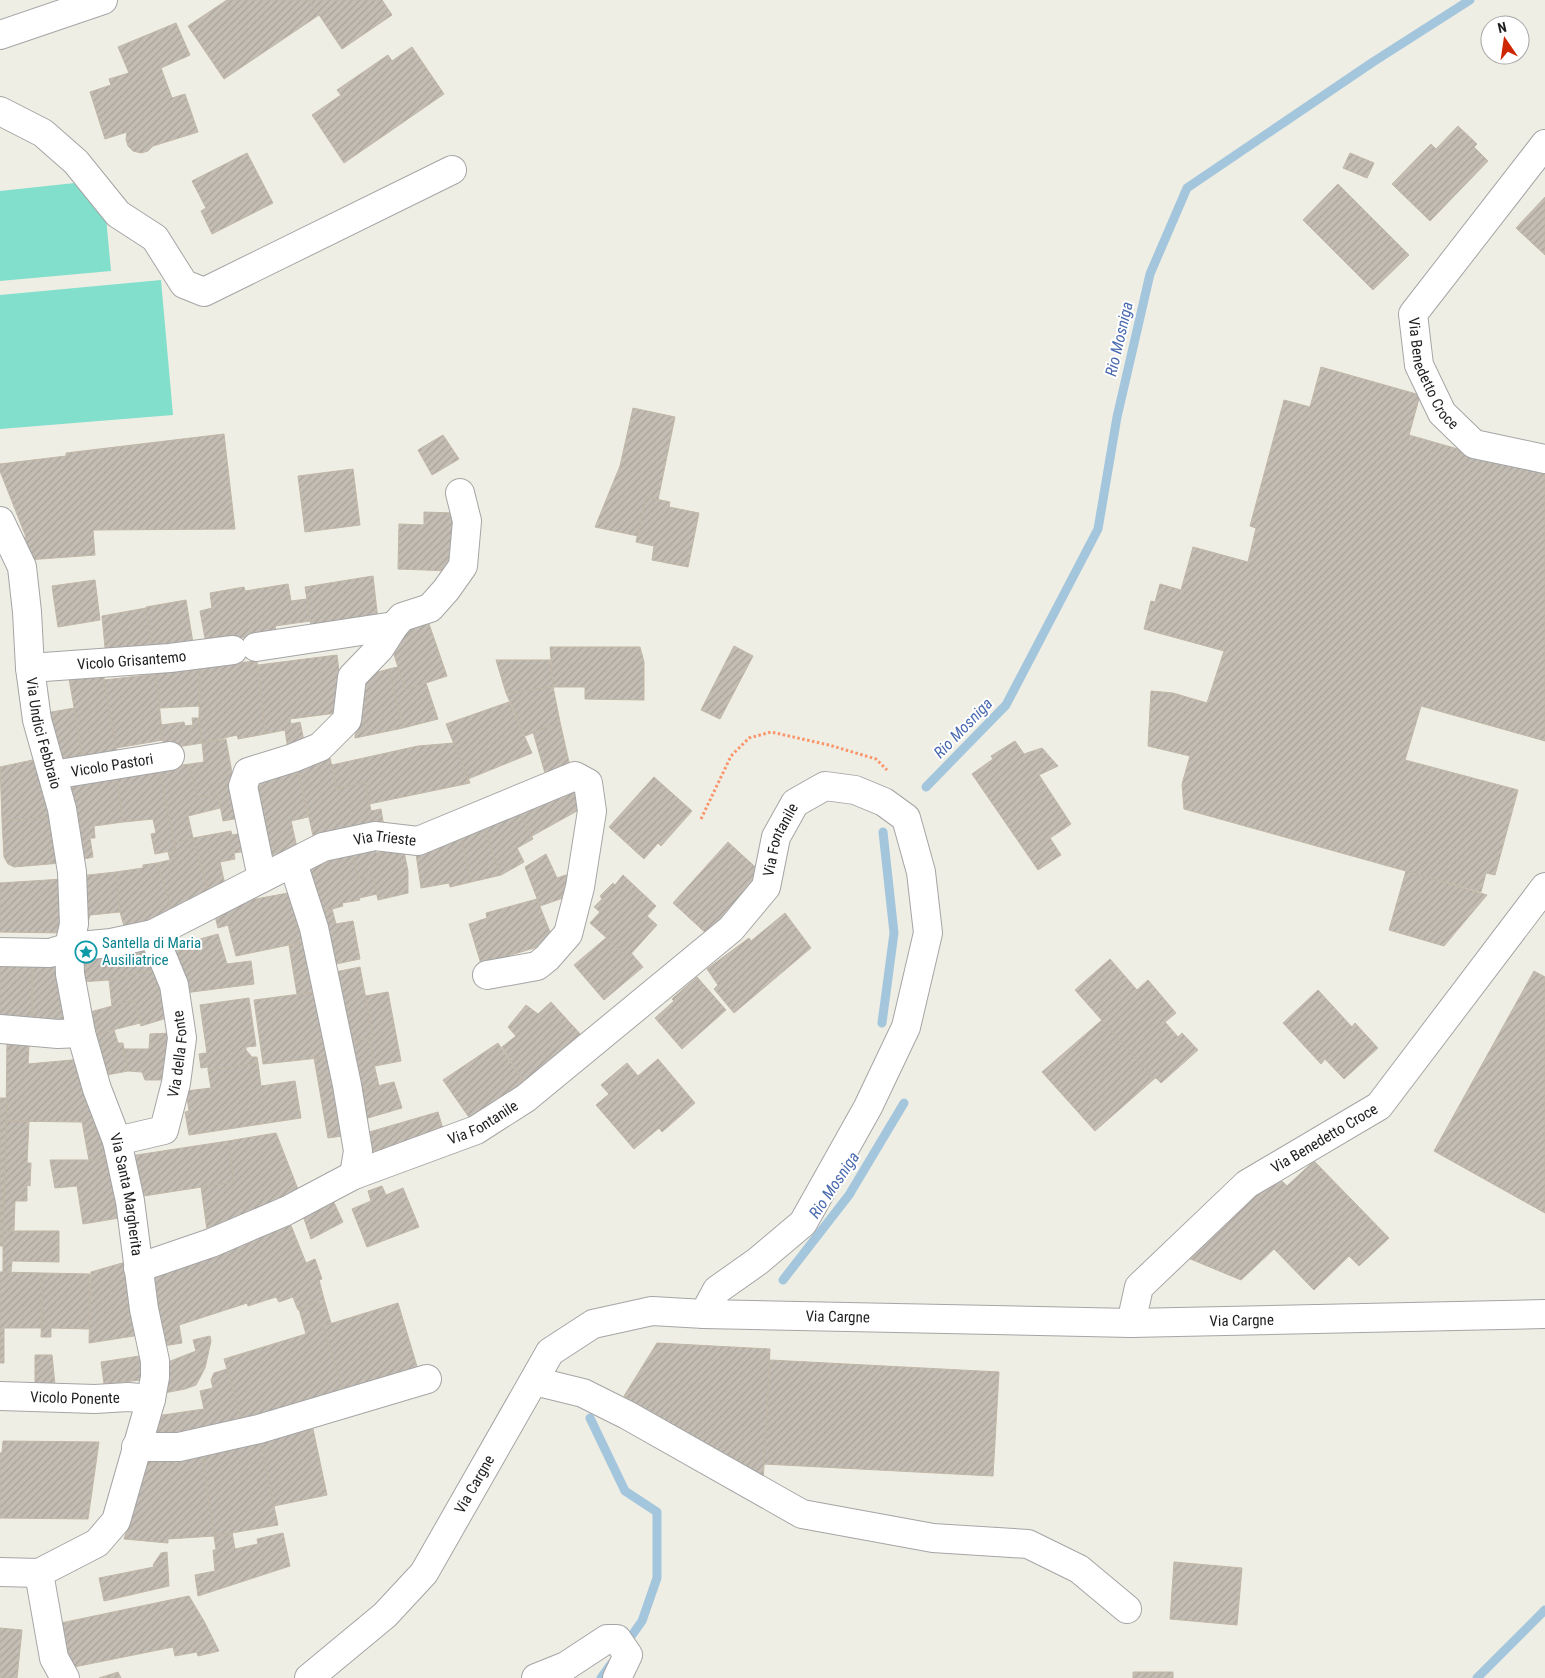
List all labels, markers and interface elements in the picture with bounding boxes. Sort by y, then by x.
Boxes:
north arrow [1480,15,1530,65]
text: N [1496,19,1508,36]
water label: Rio Mosniga [1101,300,1137,378]
street label: Via Benedetto Croce [1404,316,1462,433]
street label: Vicolo Grisantemo [77,647,187,674]
street label: Via Undici Febbraio [22,676,65,791]
water label: Rio Mosniga [930,694,996,762]
street label: Vicolo Pastori [70,750,155,781]
street label: Via Fontanile [759,800,802,878]
street label: Via Trieste [352,827,417,850]
place label: Santella di Maria Ausiliatrice [102,934,201,969]
place icon: Santella di Maria Ausiliatrice [74,940,98,964]
street label: Via della Fonte [164,1009,191,1099]
street label: Via Fontanile [445,1097,521,1149]
street label: Via Benedetto Croce [1268,1100,1381,1177]
street label: Via Santa Margherita [106,1131,146,1257]
water label: Rio Mosniga [805,1148,863,1222]
street label: Via Cargne [805,1307,870,1326]
street label: Via Cargne [1209,1311,1274,1330]
street label: Vicolo Ponente [30,1388,120,1408]
street label: Via Cargne [451,1452,498,1517]

